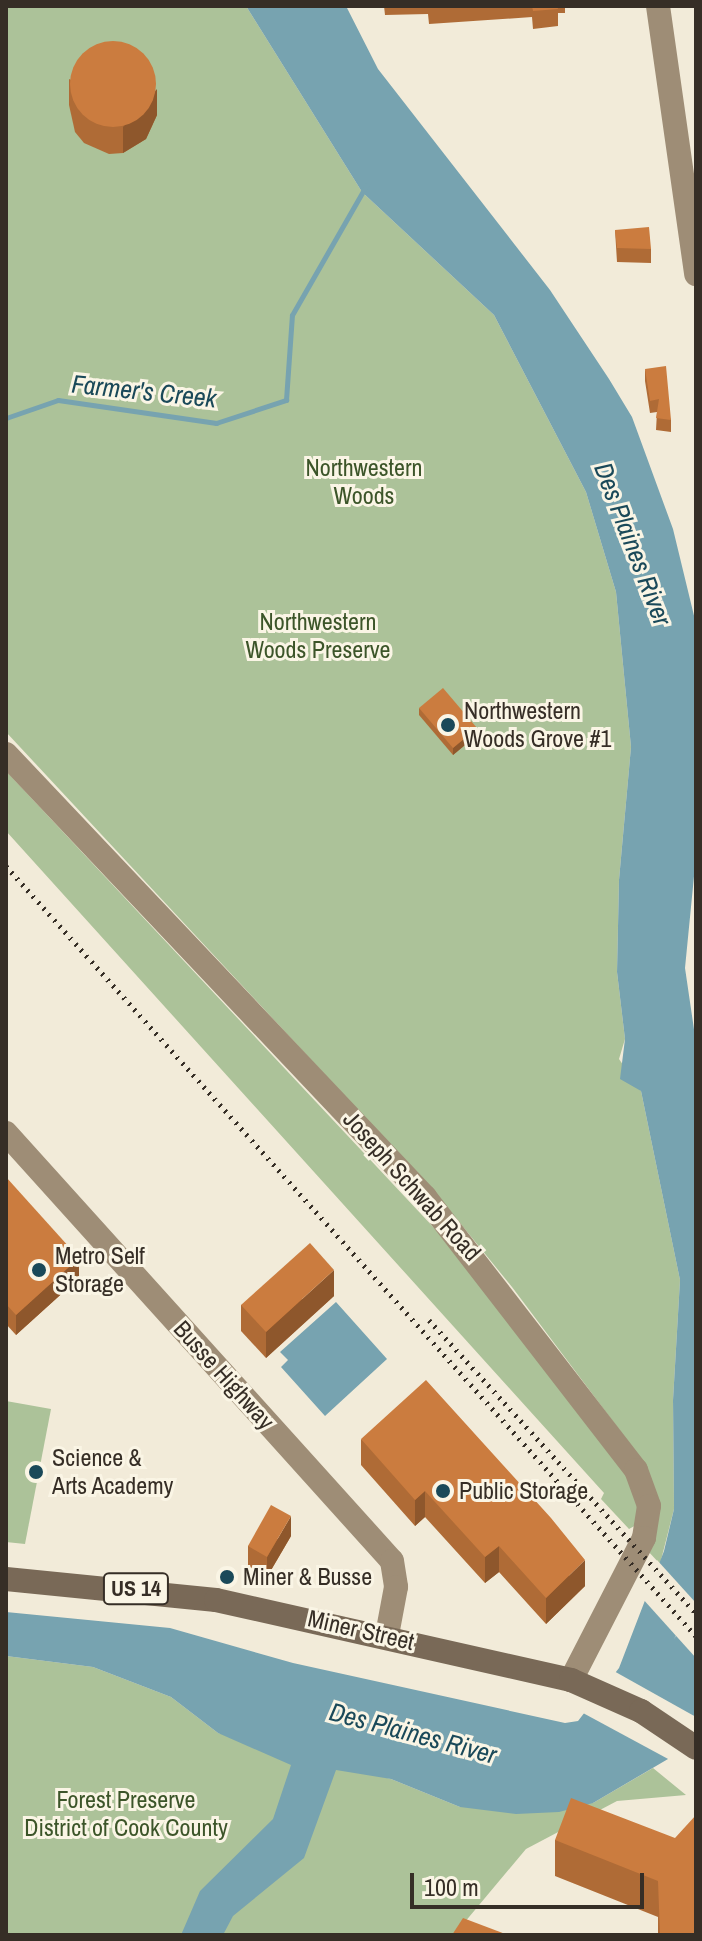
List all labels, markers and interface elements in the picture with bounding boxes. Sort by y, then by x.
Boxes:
water label: Farmer's Creek [70,368,218,414]
park label: Northwestern Woods [305,454,423,510]
water label: Des Plaines River [588,458,678,630]
park label: Northwestern Woods Preserve [245,608,391,664]
place label: Northwestern Woods Grove #1 [464,697,611,753]
marker: Northwestern Woods Grove #1 [439,716,457,734]
street label: Joseph Schwab Road [337,1105,487,1267]
place label: Metro Self Storage [55,1242,145,1298]
marker: Metro Self Storage [30,1261,48,1279]
street label: Busse Highway [168,1315,280,1435]
place label: Science & Arts Academy [52,1444,174,1500]
marker: Science & Arts Academy [27,1463,45,1481]
place label: Public Storage [459,1477,588,1505]
marker: Public Storage [434,1482,452,1500]
place label: Miner & Busse [243,1563,372,1591]
marker: Miner & Busse [218,1568,236,1586]
road number: US 14 [102,1571,170,1607]
street label: Miner Street [305,1604,417,1656]
water label: Des Plaines River [326,1696,500,1770]
park label: Forest Preserve District of Cook County [24,1786,228,1842]
scale bar [414,1857,648,1907]
text: 100 m [424,1871,479,1903]

